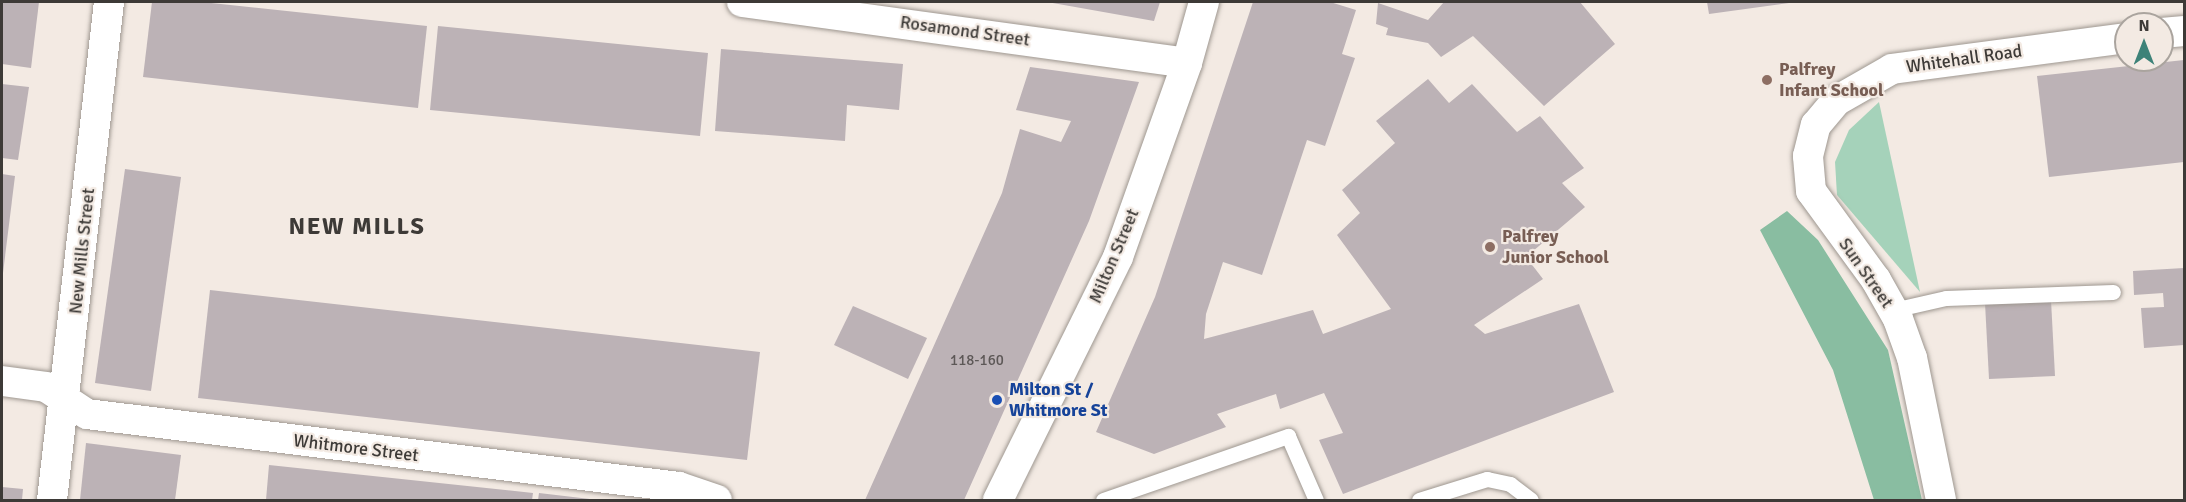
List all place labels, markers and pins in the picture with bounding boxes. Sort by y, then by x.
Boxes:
place label: Palfrey Infant School [1779,59,1884,101]
marker: Palfrey Infant School [1760,73,1774,87]
place label: Palfrey Junior School [1502,226,1609,268]
marker: Palfrey Junior School [1483,240,1497,254]
place label: Milton St / Whitmore St [1009,379,1108,422]
marker: Milton St / Whitmore St [990,393,1004,407]

